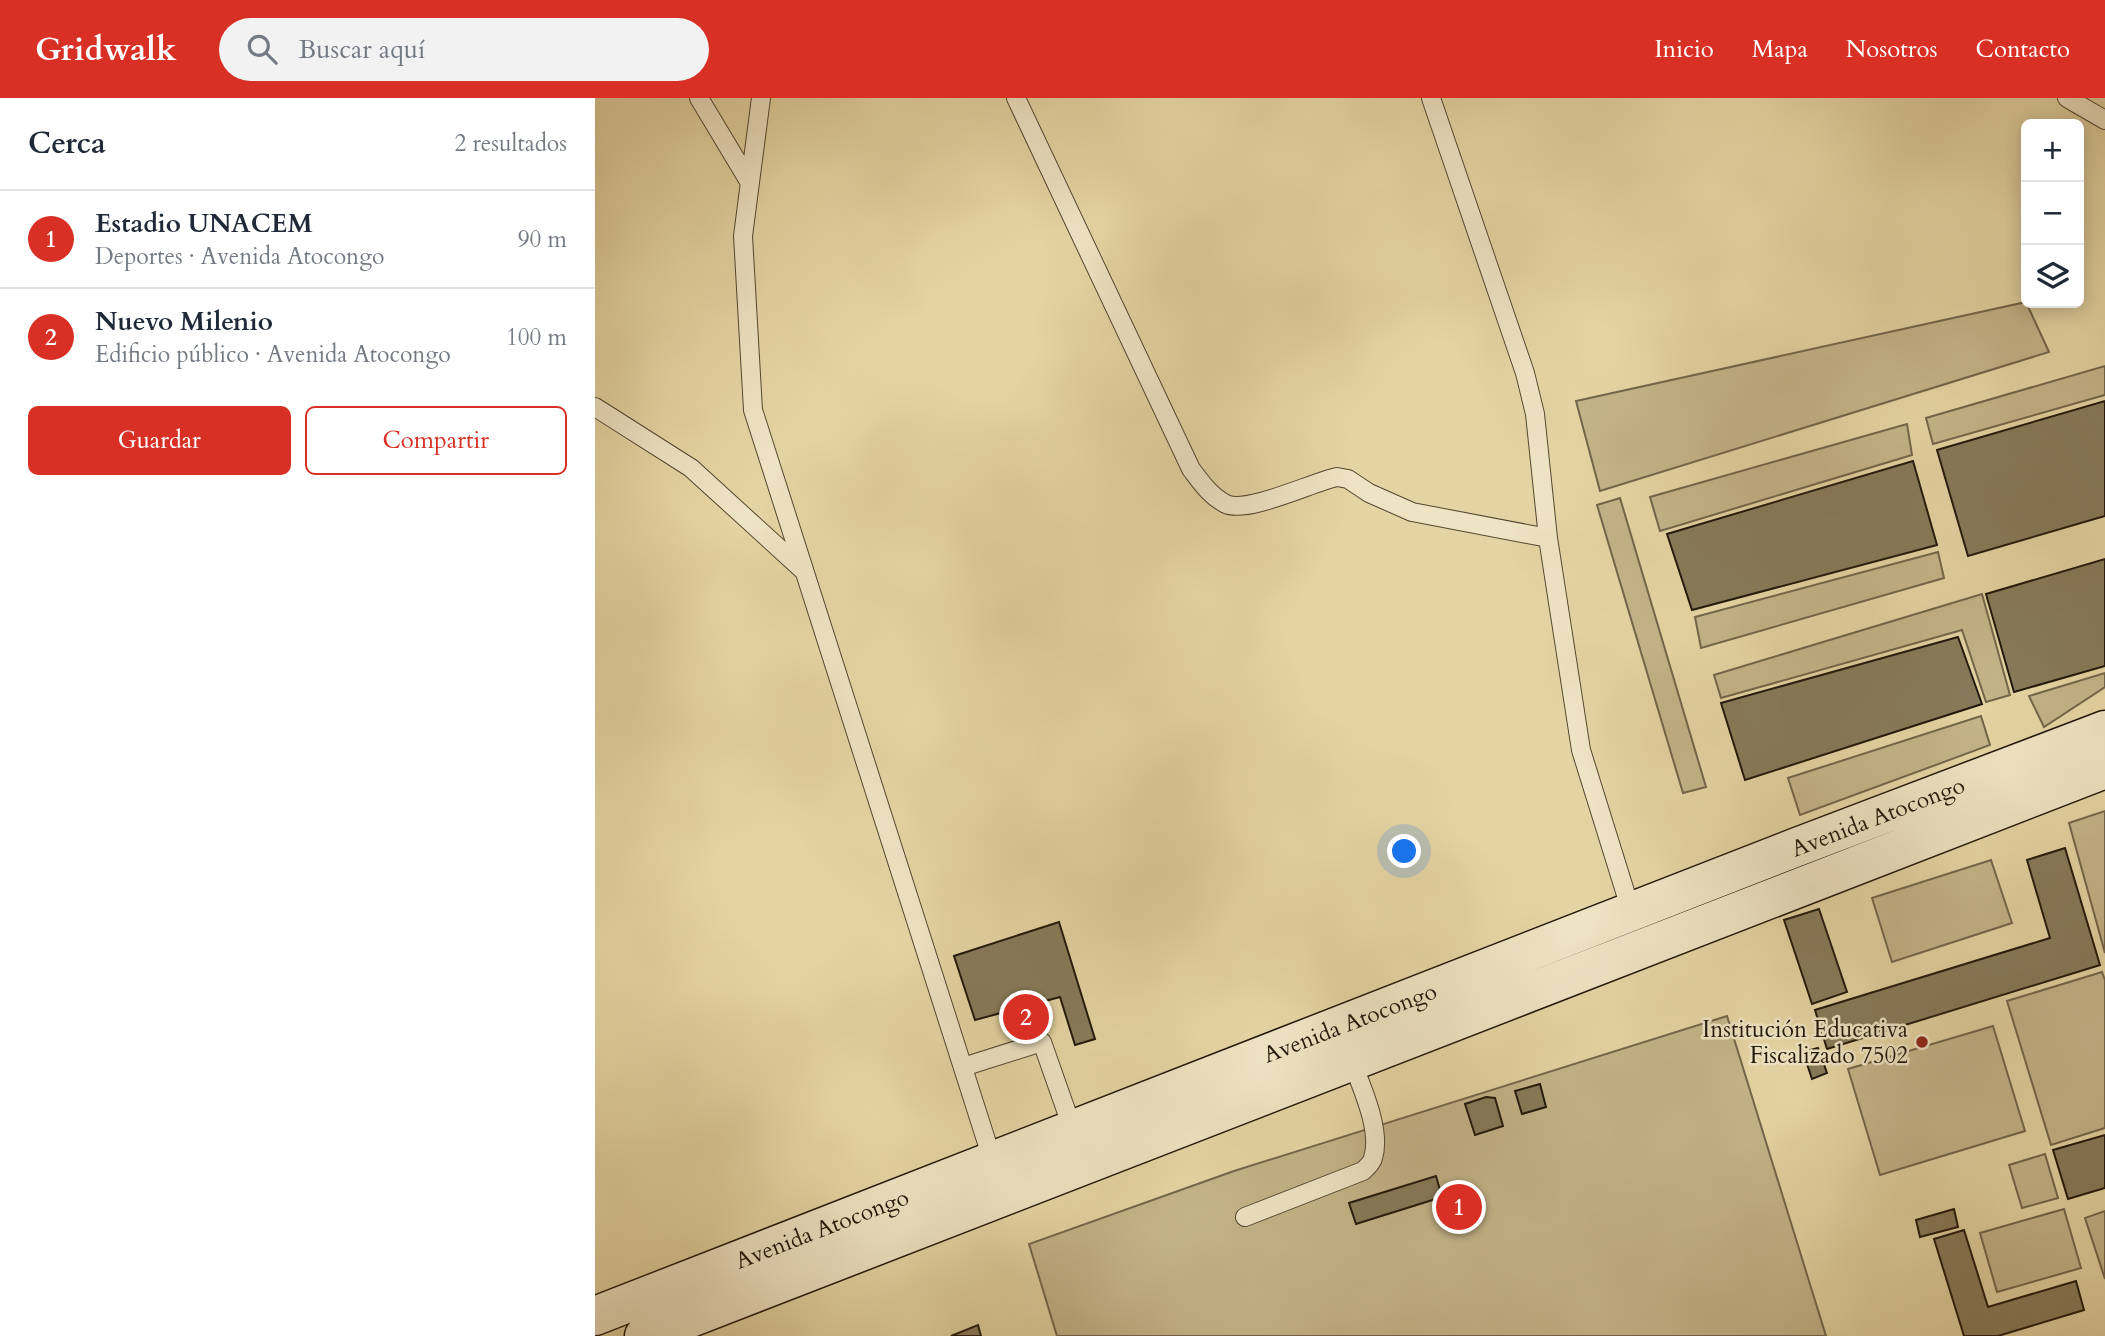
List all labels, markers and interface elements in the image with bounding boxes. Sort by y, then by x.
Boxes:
search box [219,18,709,81]
text: Gridwalk [35,27,177,72]
icon: search [243,30,281,68]
text: Buscar aquí [299,32,425,67]
text: Inicio [1654,33,1714,66]
text: Mapa [1752,33,1808,66]
text: Nosotros [1846,33,1938,66]
text: Contacto [1976,33,2070,66]
map controls [2021,119,2084,308]
button: + [2021,119,2084,182]
text: Cerca [28,123,106,164]
text: 2 resultados [454,128,567,159]
button: − [2021,182,2084,245]
text: Estadio UNACEM [95,206,313,241]
text: 1 [45,224,57,255]
text: 90 m [518,224,567,255]
text: Deportes · Avenida Atocongo [95,241,385,272]
button: layers [2021,245,2084,308]
text: Nuevo Milenio [95,304,273,339]
text: 2 [45,322,57,353]
text: 100 m [506,322,567,353]
text: Edificio público · Avenida Atocongo [95,339,451,370]
button: Guardar [28,406,291,475]
button: Compartir [305,406,567,475]
street label: Avenida Atocongo [1787,770,1969,864]
your location [1387,834,1421,868]
street label: Avenida Atocongo [1259,976,1441,1070]
pin: 2 [1003,991,1049,1043]
place label: Institución Educativa Fiscalizado 7502 [1702,1014,1908,1071]
marker: Institución Educativa Fiscalizado 7502 [1914,1034,1930,1050]
pin: 1 [1436,1181,1482,1233]
street label: Avenida Atocongo [731,1182,913,1276]

